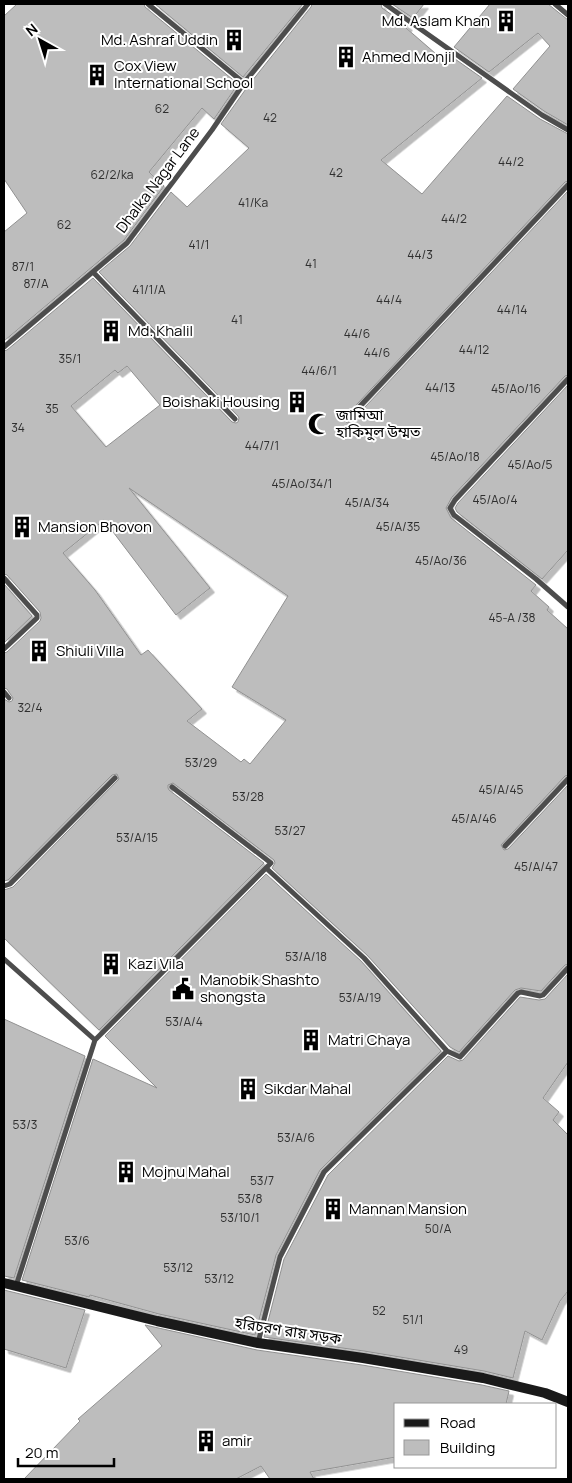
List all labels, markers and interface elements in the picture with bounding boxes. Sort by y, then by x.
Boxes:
building icon: Md. Aslam Khan [493,8,519,34]
place label: Md. Aslam Khan [382,10,490,31]
north arrow [15,15,65,65]
text: N [22,19,41,40]
building icon: Md. Ashraf Uddin [221,27,247,53]
place label: Md. Ashraf Uddin [101,29,218,50]
building icon: Ahmed Monjil [333,44,359,70]
place label: Ahmed Monjil [362,46,455,67]
place label: Cox View International School [114,55,253,93]
building icon: Cox View International School [84,62,110,88]
house number: 62 [155,100,169,117]
house number: 42 [263,109,277,126]
street label: Dhalka Nagar Lane [111,122,204,237]
house number: 44/2 [498,153,524,170]
house number: 42 [329,164,343,181]
house number: 62/2/ka [90,166,134,183]
house number: 41/Ka [238,194,268,211]
house number: 44/2 [441,210,467,227]
house number: 62 [57,216,71,233]
house number: 41/1 [188,236,210,253]
house number: 44/3 [407,246,433,263]
house number: 41 [305,255,317,272]
house number: 87/1 [12,258,34,275]
house number: 87/A [23,275,49,292]
house number: 41/1/A [132,281,166,298]
house number: 44/4 [376,291,402,308]
house number: 44/14 [497,301,527,318]
house number: 41 [231,311,243,328]
building icon: Md. Khalil [98,318,124,344]
place label: Md. Khalil [128,320,193,341]
house number: 44/6 [344,325,370,342]
house number: 44/12 [459,341,489,358]
house number: 44/6 [364,344,390,361]
house number: 35/1 [59,350,81,367]
house number: 44/6/1 [301,362,337,379]
house number: 44/13 [425,379,455,396]
house number: 45/Ao/16 [491,380,541,397]
building icon: Boishaki Housing [284,389,310,415]
place label: Boishaki Housing [162,391,280,412]
house number: 35 [45,400,59,417]
place label: জামিআ হাকিমুল উম্মত [335,404,421,442]
mosque icon: জামিআ হাকিমুল উম্মত [306,411,332,437]
house number: 34 [11,419,25,436]
house number: 44/7/1 [245,437,279,454]
house number: 45/Ao/18 [430,448,480,465]
house number: 45/Ao/5 [508,456,553,473]
house number: 45/Ao/34/1 [271,475,333,492]
house number: 45/Ao/4 [472,491,518,508]
house number: 45/A/34 [345,494,389,511]
building icon: Mansion Bhovon [9,514,35,540]
place label: Mansion Bhovon [38,516,152,537]
house number: 45/A/35 [376,518,420,535]
house number: 45/Ao/36 [415,552,467,569]
house number: 45-A /38 [488,609,536,626]
building icon: Shiuli Villa [26,638,52,664]
place label: Shiuli Villa [56,640,124,661]
house number: 32/4 [17,699,43,716]
house number: 53/29 [185,754,217,771]
house number: 45/A/45 [479,781,524,798]
house number: 53/28 [232,788,264,805]
house number: 45/A/46 [451,810,497,827]
house number: 53/27 [274,822,306,839]
house number: 53/A/15 [116,829,158,846]
house number: 45/A/47 [514,858,558,875]
house number: 53/A/18 [285,948,327,965]
building icon: Kazi Vila [98,951,124,977]
place label: Kazi Vila [128,953,184,974]
place label: Manobik Shashto shongsta [200,969,319,1007]
public building icon: Manobik Shashto shongsta [170,976,196,1002]
house number: 53/A/19 [339,989,381,1006]
house number: 53/A/4 [165,1013,203,1030]
building icon: Matri Chaya [298,1027,324,1053]
place label: Matri Chaya [328,1029,410,1050]
building icon: Sikdar Mahal [235,1076,261,1102]
place label: Sikdar Mahal [264,1078,351,1099]
house number: 53/3 [13,1116,37,1133]
house number: 53/A/6 [277,1129,315,1146]
building icon: Mojnu Mahal [113,1159,139,1185]
place label: Mojnu Mahal [142,1161,230,1182]
house number: 53/7 [250,1172,274,1189]
house number: 53/8 [237,1190,263,1207]
building icon: Mannan Mansion [320,1196,346,1222]
place label: Mannan Mansion [349,1198,467,1219]
house number: 53/10/1 [220,1209,260,1226]
house number: 50/A [425,1220,452,1237]
house number: 53/6 [64,1232,90,1249]
house number: 53/12 [163,1259,193,1276]
house number: 53/12 [204,1270,234,1287]
house number: 52 [372,1302,386,1319]
house number: 51/1 [403,1311,423,1328]
street label: হরিচরণ রায় সড়ক [232,1312,344,1349]
house number: 49 [454,1341,468,1358]
legend [394,1403,557,1468]
text: Road [440,1412,476,1433]
building icon: amir [193,1428,219,1454]
place label: amir [222,1430,253,1451]
scale bar [18,1436,114,1468]
text: Building [440,1437,495,1458]
text: 20 m [25,1442,58,1463]

